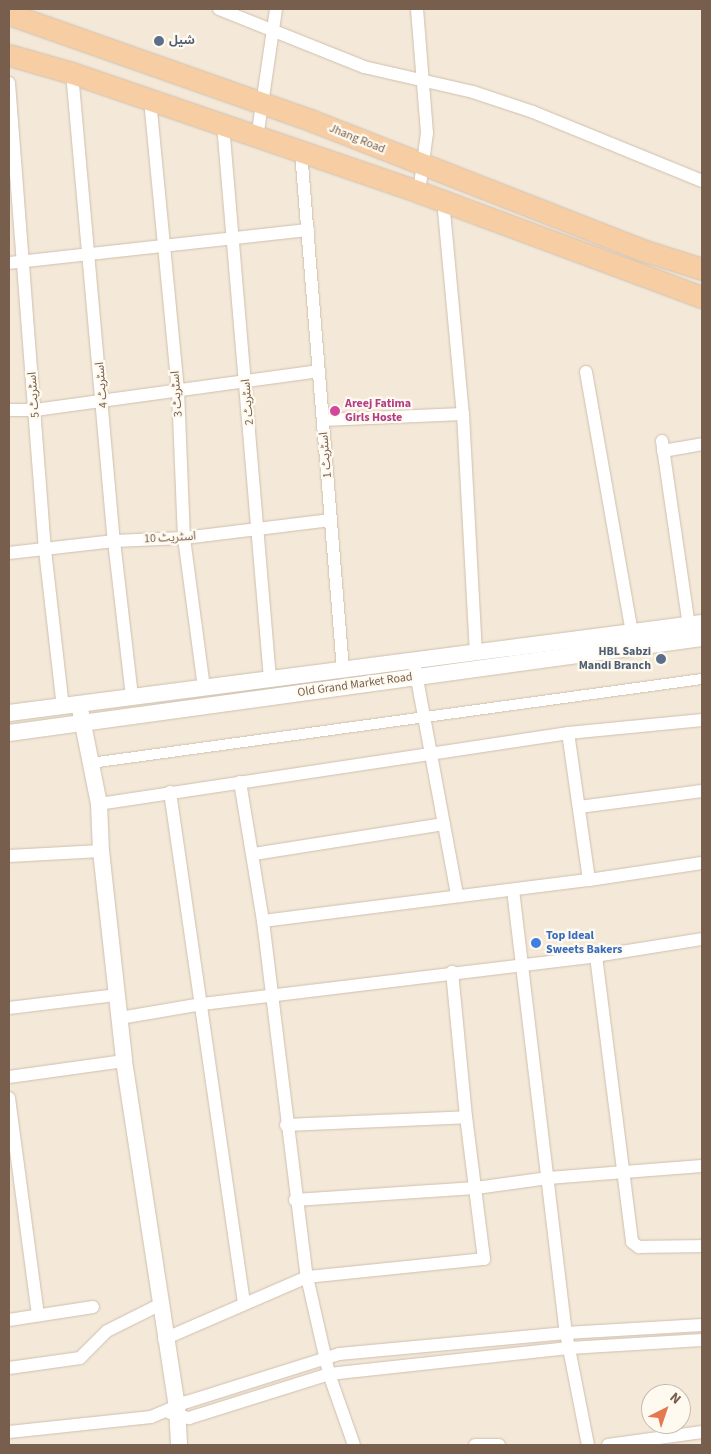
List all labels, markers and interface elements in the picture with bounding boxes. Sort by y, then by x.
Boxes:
place label: شیل [169,34,195,48]
marker: شیل [153,35,165,47]
street label: Jhang Road [327,121,387,157]
street label: اسٹریٹ 4 [93,361,111,409]
street label: اسٹریٹ 3 [168,370,186,418]
street label: اسٹریٹ 5 [25,371,43,419]
street label: اسٹریٹ 2 [239,378,257,426]
place label: Areej Fatima Girls Hoste [345,397,411,425]
marker: Areej Fatima Girls Hoste [329,405,341,417]
street label: اسٹریٹ 1 [317,431,335,479]
street label: اسٹریٹ 10 [144,529,196,547]
place label: HBL Sabzi Mandi Branch [579,645,651,673]
marker: HBL Sabzi Mandi Branch [655,653,667,665]
street label: Old Grand Market Road [297,670,413,700]
place label: Top Ideal Sweets Bakers [546,929,622,957]
marker: Top Ideal Sweets Bakers [530,937,542,949]
north arrow [641,1384,691,1434]
text: N [665,1388,685,1409]

